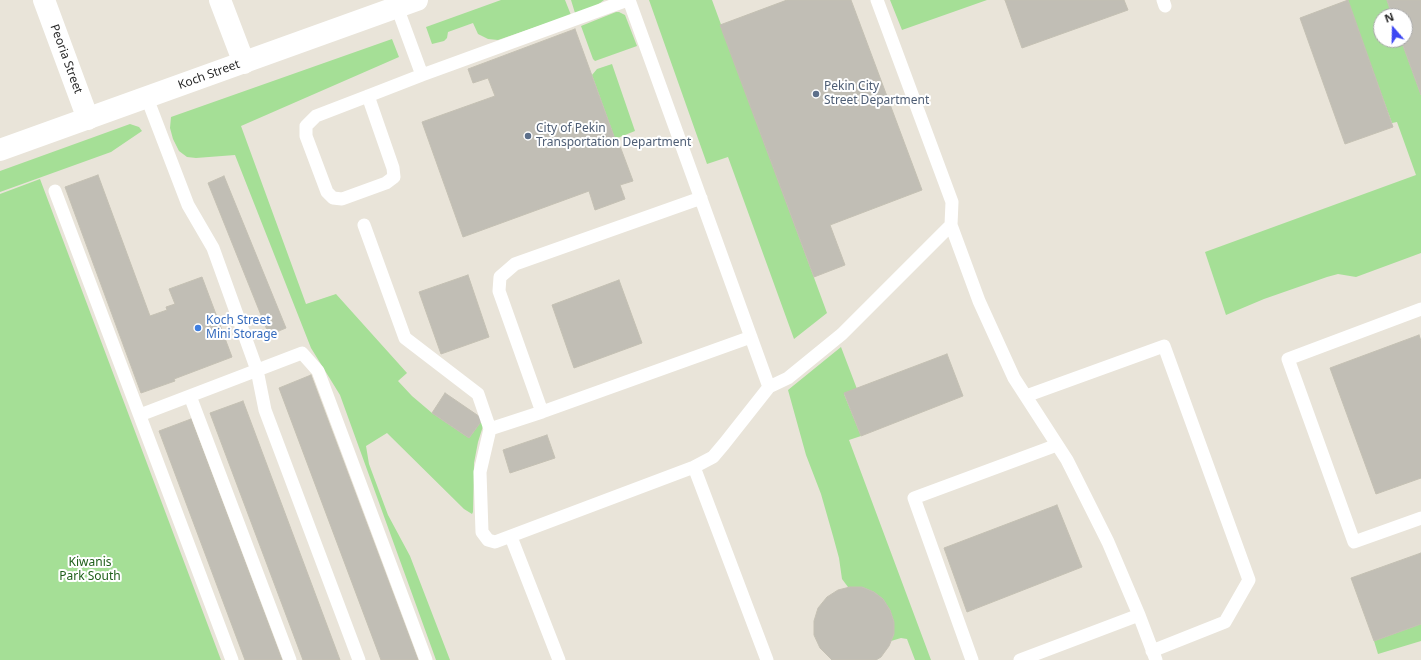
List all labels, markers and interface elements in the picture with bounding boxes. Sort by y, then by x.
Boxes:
north arrow [1373,8,1413,48]
text: N [1382,9,1396,26]
street label: Peoria Street [47,22,85,96]
street label: Koch Street [176,57,242,93]
place label: Pekin City Street Department [824,80,929,108]
marker: Pekin City Street Department [811,89,821,99]
place label: City of Pekin Transportation Department [536,122,691,150]
marker: City of Pekin Transportation Department [523,131,533,141]
place label: Koch Street Mini Storage [206,314,277,342]
marker: Koch Street Mini Storage [193,323,203,333]
park label: Kiwanis Park South [59,556,121,584]

